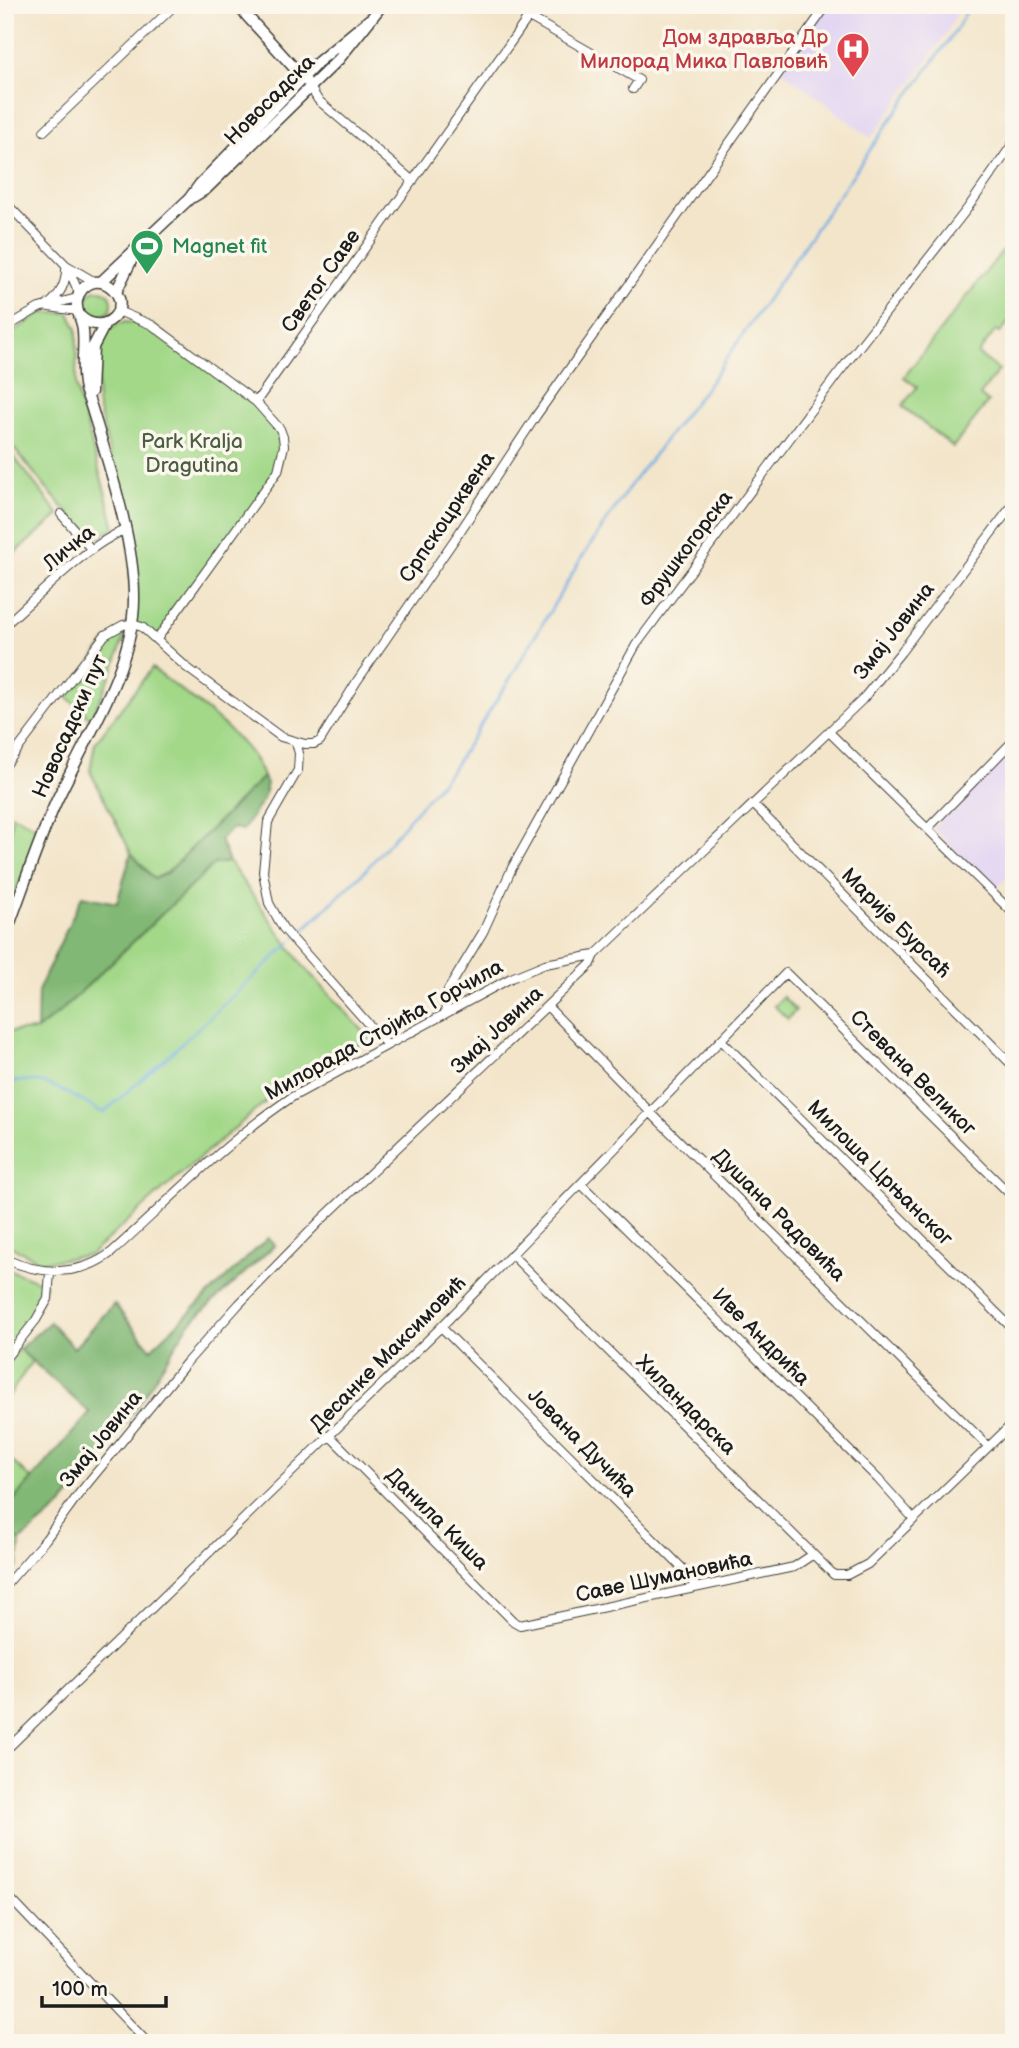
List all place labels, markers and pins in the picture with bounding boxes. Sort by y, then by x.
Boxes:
place label: Дом здравља Др Милорад Мика Павловић [580,25,828,74]
hospital icon: Дом здравља Др Милорад Мика Павловић [834,30,872,79]
sports icon: Magnet fit [128,227,166,276]
place label: Magnet fit [172,234,268,259]

